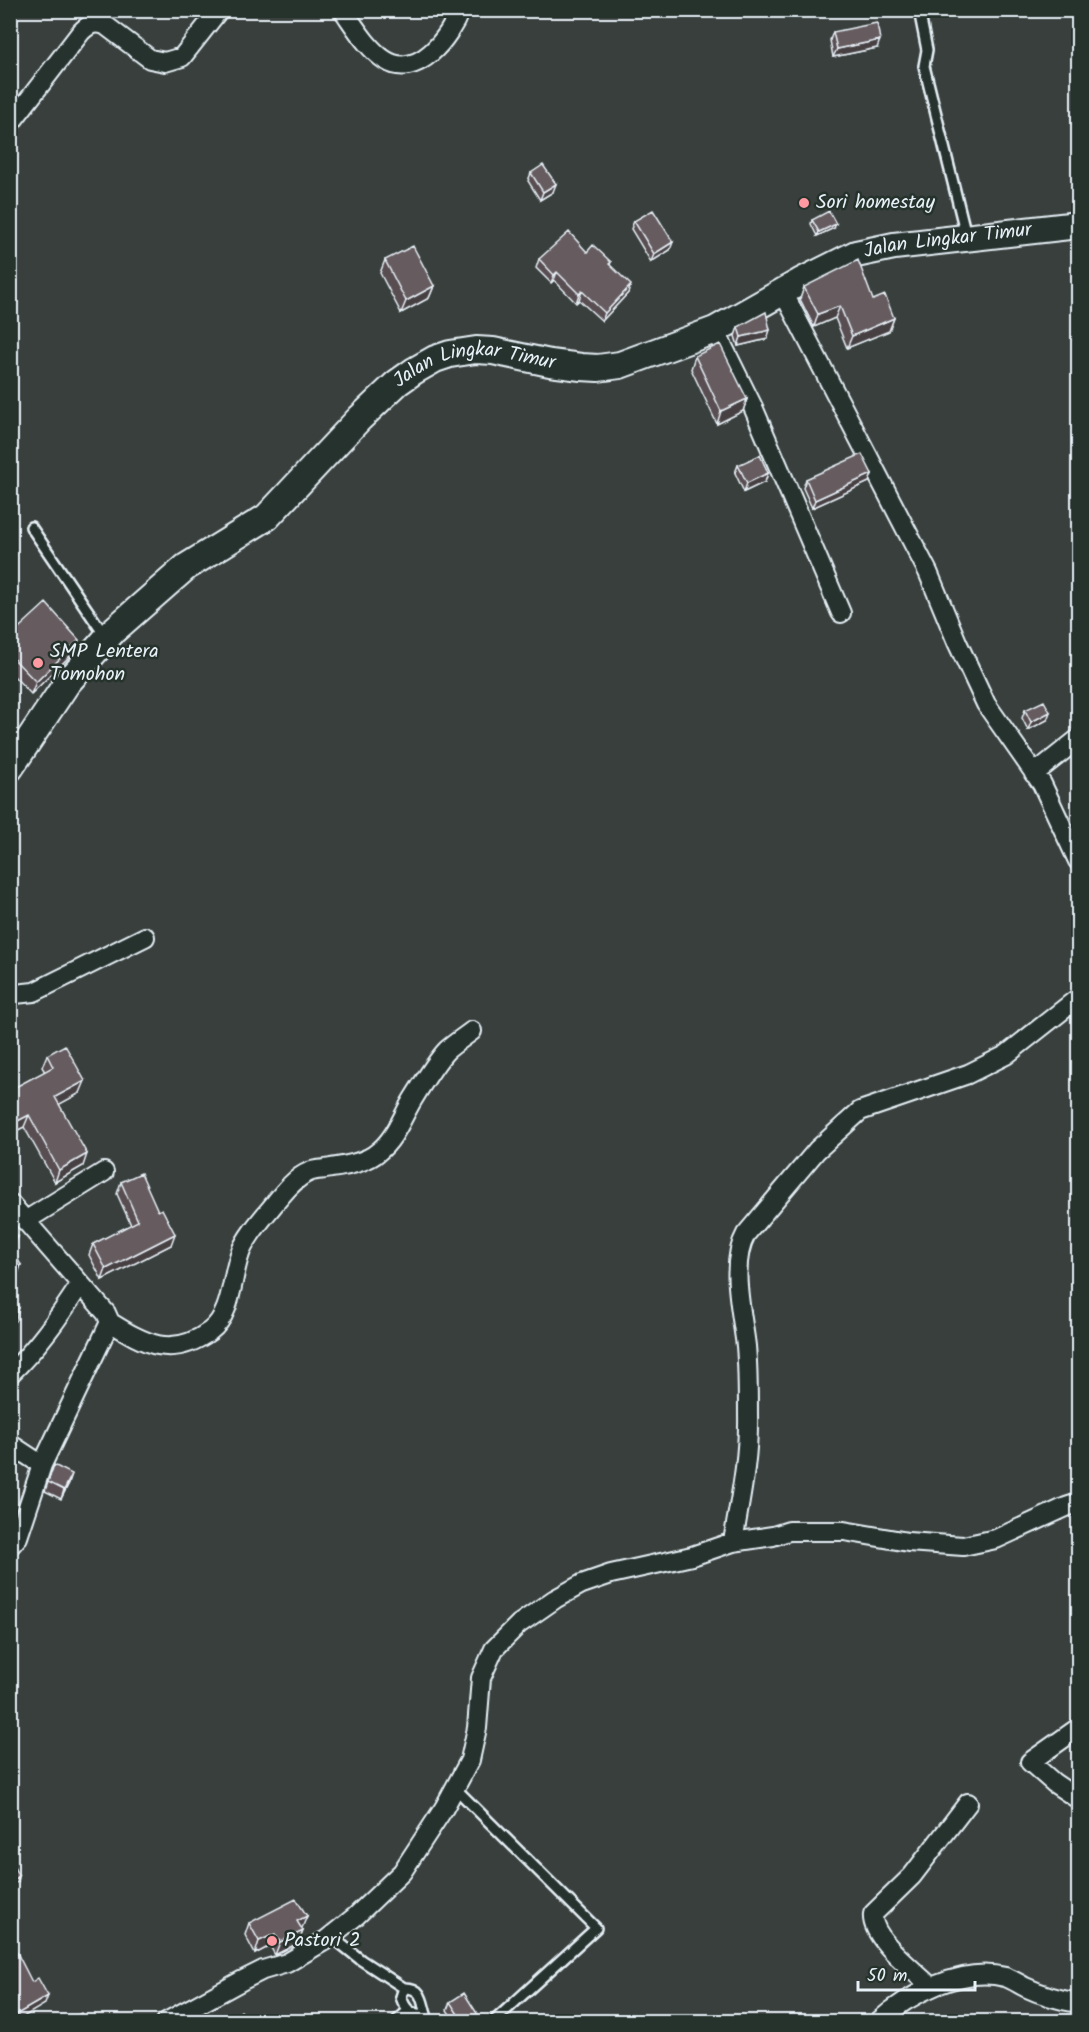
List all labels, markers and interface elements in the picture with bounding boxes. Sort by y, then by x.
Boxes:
place label: Sori homestay [816,187,935,219]
marker: Sori homestay [797,196,811,210]
street label: Jalan Lingkar Timur [861,214,1035,268]
street label: Jalan Lingkar Timur [387,334,559,397]
place label: SMP Lentera Tomohon [50,636,159,691]
marker: SMP Lentera Tomohon [31,656,45,670]
place label: Pastori 2 [284,1925,361,1957]
marker: Pastori 2 [265,1934,279,1948]
scale bar [858,1954,975,1992]
text: 50 m [867,1962,907,1991]

